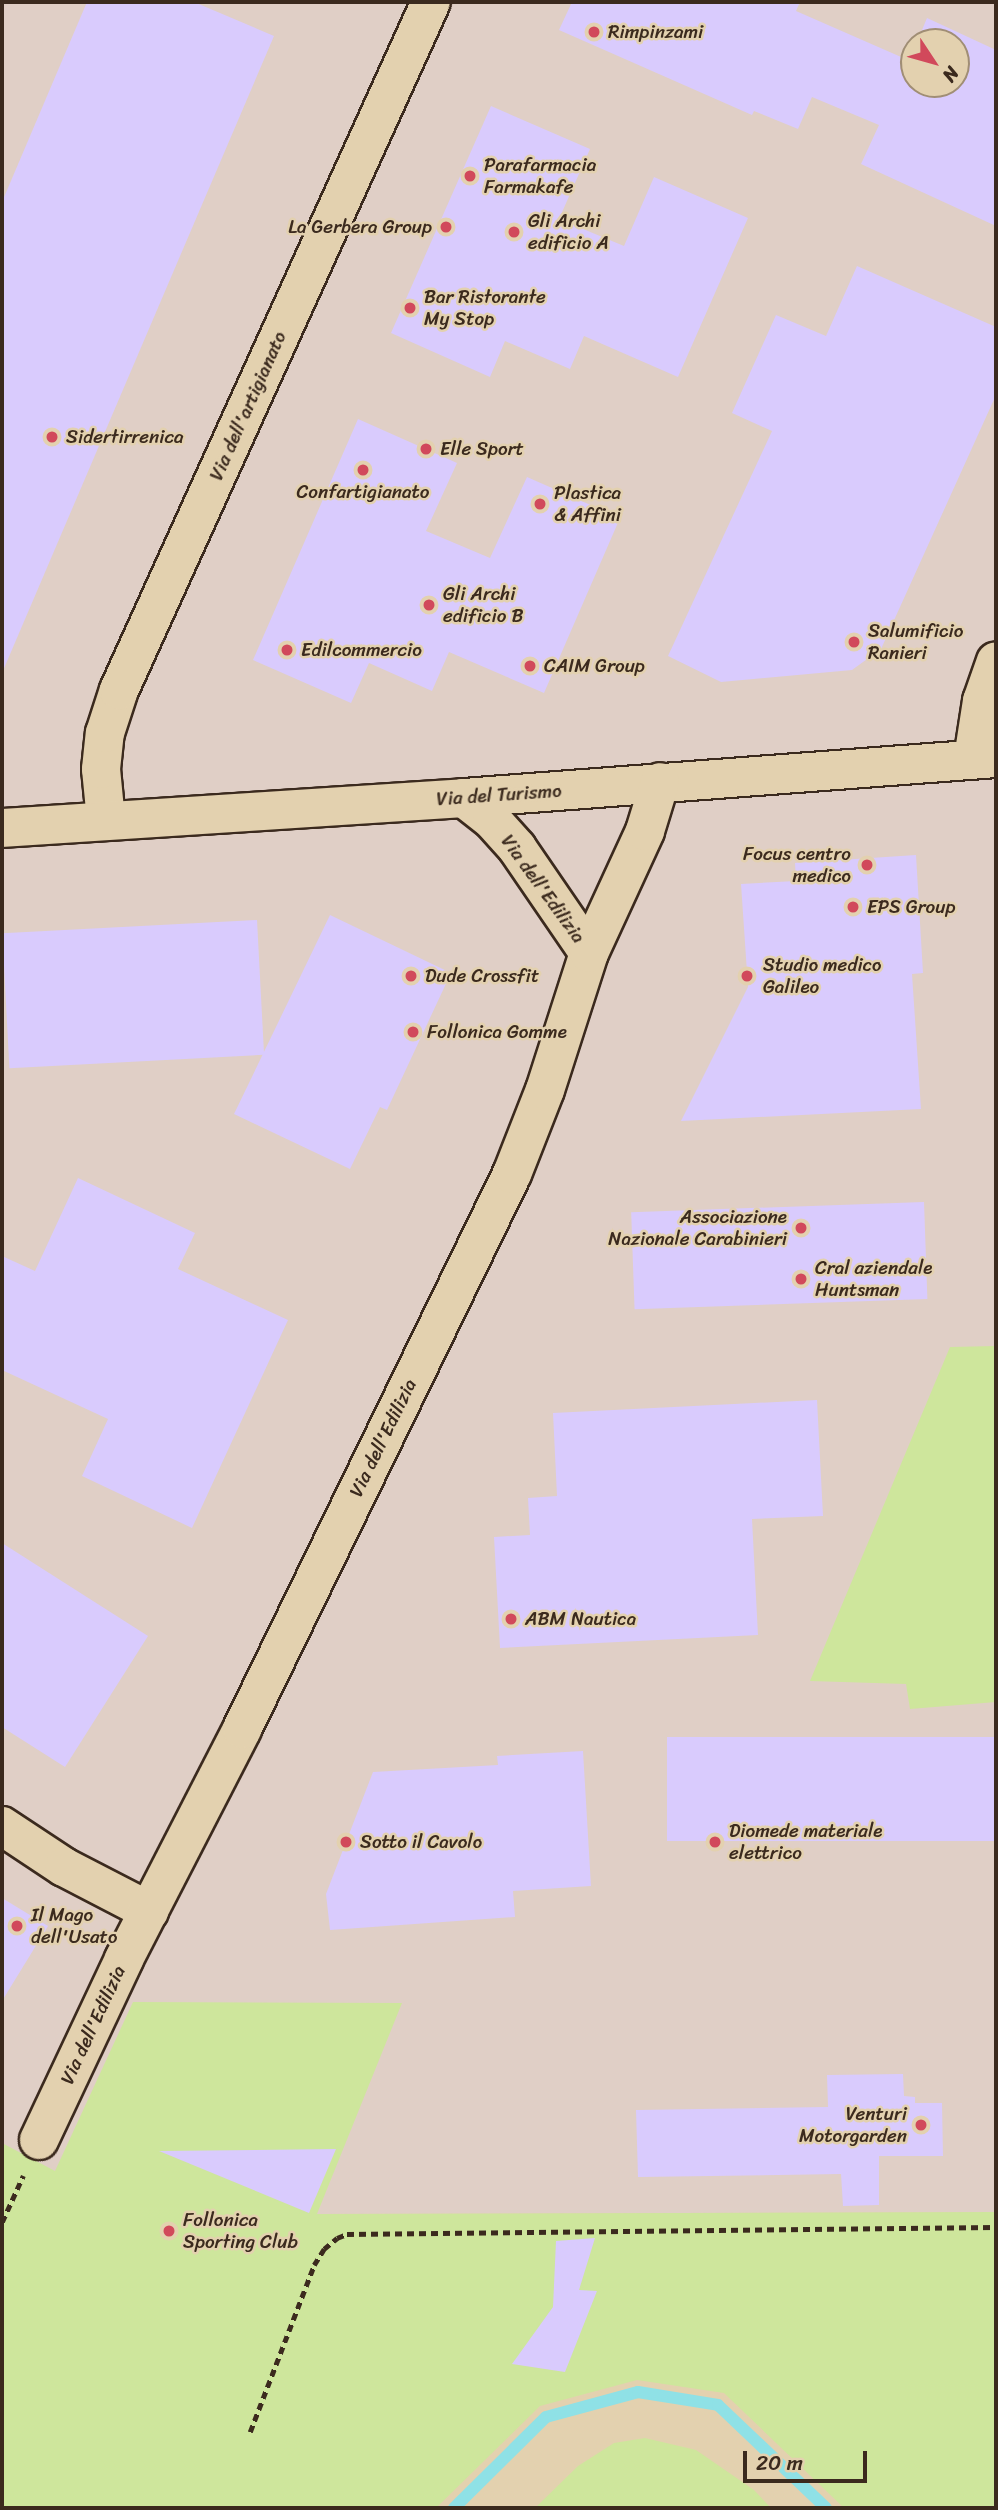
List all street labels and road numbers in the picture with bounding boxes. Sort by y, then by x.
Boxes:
street label: Via dell'artigianato [205,327,291,485]
street label: Via del Turismo [435,779,563,811]
street label: Via dell'Edilizia [496,830,590,948]
street label: Via dell'Edilizia [344,1375,422,1501]
street label: Via dell'Edilizia [55,1962,131,2088]

